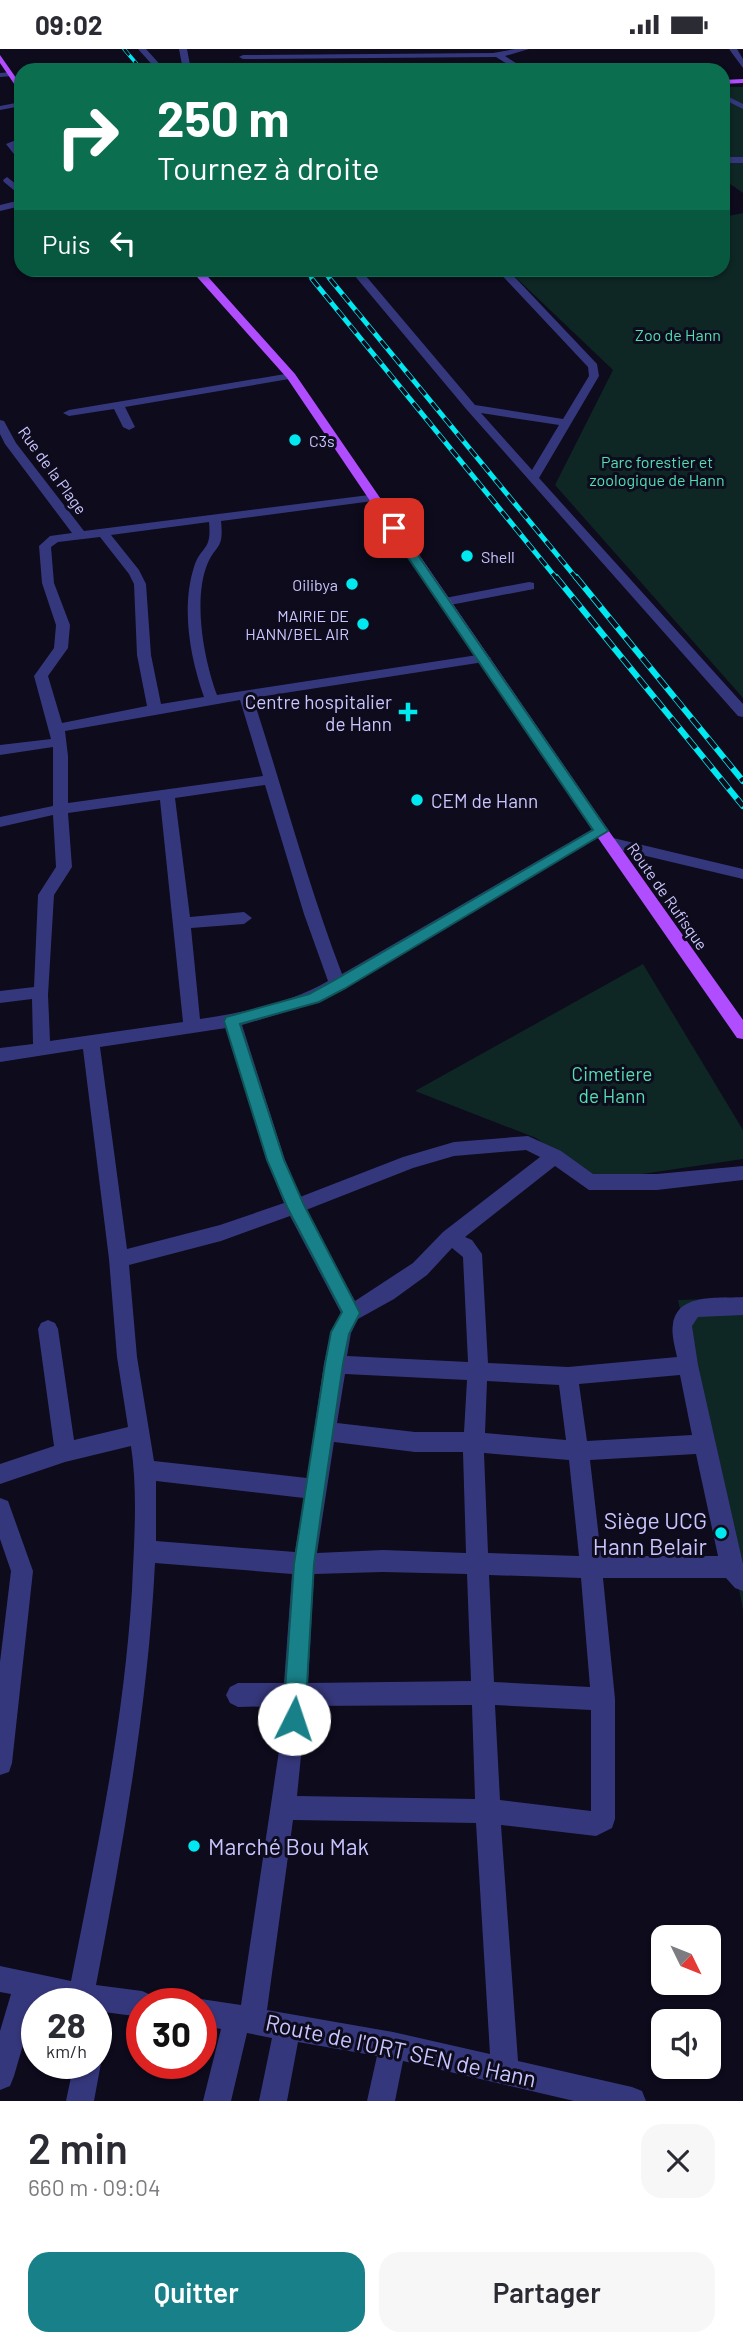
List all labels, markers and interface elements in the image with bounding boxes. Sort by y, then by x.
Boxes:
text: 09:02 [35,9,102,40]
text: 250 m [157,88,290,147]
icon: right [42,91,133,182]
text: Tournez à droite [157,148,379,186]
icon: left [104,224,142,262]
text: Puis [42,228,90,259]
park label: Zoo de Hann [635,325,721,344]
street label: Rue de la Plage [15,422,91,518]
place label: C3s [309,431,335,450]
marker: C3s [287,432,303,448]
park label: Parc forestier et zoologique de Hann [589,452,725,489]
pin [364,498,424,558]
icon: arrive [375,509,413,547]
place label: Shell [481,547,515,566]
marker: Shell [459,548,475,564]
place label: Oilibya [292,575,338,594]
marker: Oilibya [344,576,360,592]
place label: MAIRIE DE HANN/BEL AIR [245,606,349,643]
marker: MAIRIE DE HANN/BEL AIR [355,616,371,632]
place label: Centre hospitalier de Hann [245,690,392,735]
marker: Centre hospitalier de Hann [398,702,418,722]
place label: CEM de Hann [431,789,538,812]
marker: CEM de Hann [409,792,425,808]
street label: Route de Rufisque [624,839,712,953]
park label: Cimetiere de Hann [572,1062,652,1107]
place label: Siège UCG Hann Belair [593,1506,708,1560]
marker: Siège UCG Hann Belair [713,1525,729,1541]
position arrow [257,1682,331,1756]
place label: Marché Bou Mak [208,1832,369,1860]
marker: Marché Bou Mak [186,1838,202,1854]
north arrow [651,1925,721,1995]
map controls [651,1925,721,2079]
speed limit sign: 30 [126,1988,217,2079]
text: 28 [47,2003,86,2045]
street label: Route de l'ORT SEN de Hann [263,2008,539,2092]
button: sound [651,2009,721,2079]
text: km/h [46,2040,87,2062]
text: 2 min [28,2122,128,2172]
button: close [641,2124,715,2198]
text: 660 m · 09:04 [28,2173,161,2201]
button: Quitter [28,2252,365,2332]
button: Partager [379,2252,715,2332]

